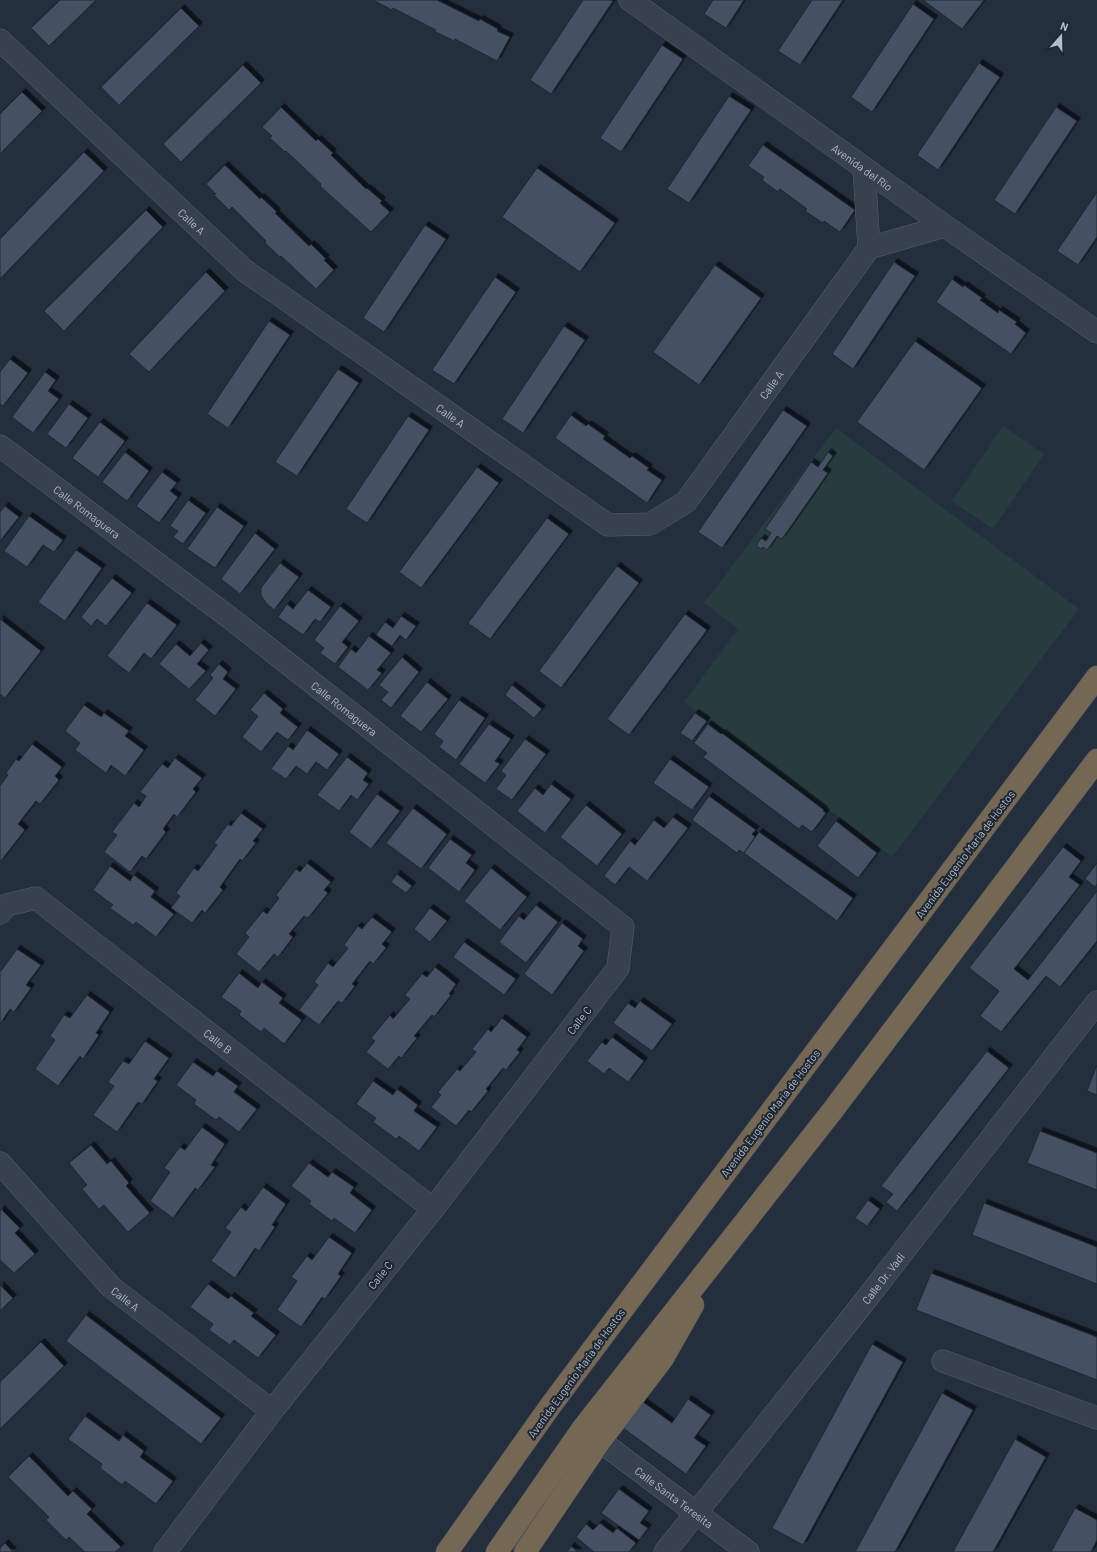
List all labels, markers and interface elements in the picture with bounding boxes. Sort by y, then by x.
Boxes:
north arrow [1041,16,1081,56]
text: N [1059,19,1070,33]
street label: Avenida del Río [830,141,895,193]
street label: Calle A [176,205,208,237]
street label: Calle A [756,367,786,401]
street label: Calle A [434,400,468,430]
street label: Calle Romaguera [51,482,123,540]
street label: Calle Romaguera [309,678,380,738]
street label: Avenida Eugenio María de Hostos [913,788,1017,920]
street label: Calle C [564,1003,594,1037]
street label: Calle B [202,1026,235,1056]
street label: Avenida Eugenio María de Hostos [718,1047,822,1179]
street label: Calle Dr. Vadi [859,1250,907,1306]
street label: Calle C [365,1258,395,1292]
street label: Calle A [109,1283,143,1313]
street label: Avenida Eugenio María de Hostos [525,1306,627,1440]
street label: Calle Santa Teresita [633,1463,716,1530]

